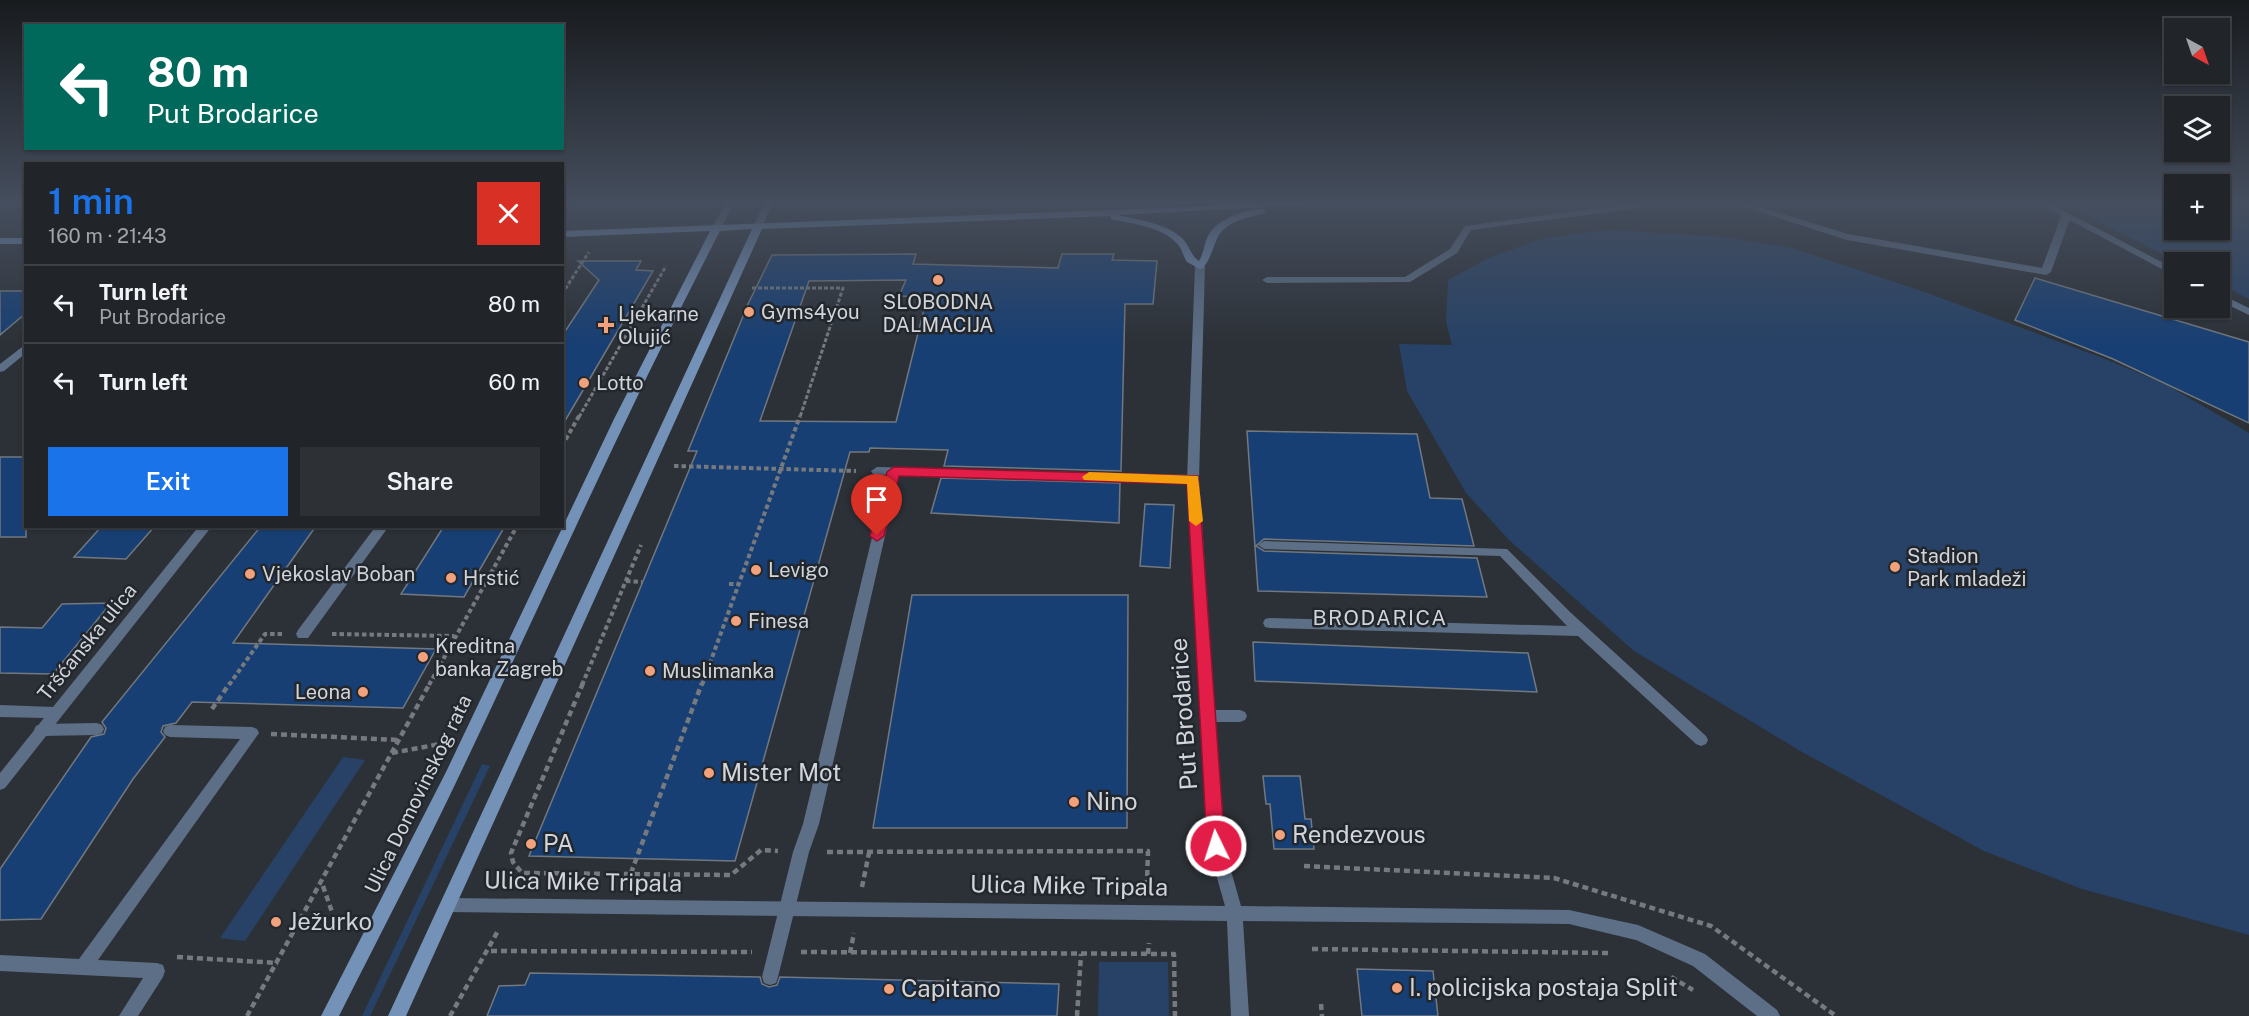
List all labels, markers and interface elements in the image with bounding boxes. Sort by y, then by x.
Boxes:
north arrow [2164,18,2230,84]
map controls [2164,18,2230,318]
text: 80 m [147,47,249,96]
icon: left [48,48,126,126]
button: layers [2164,96,2230,162]
text: Put Brodarice [147,97,319,129]
button: + [2164,174,2230,240]
text: 1 min [48,180,134,222]
button: close [477,182,540,245]
text: 160 m · 21:43 [48,224,167,248]
button: − [2164,252,2230,318]
marker: SLOBODNA DALMACIJA [931,273,945,287]
text: Turn left [99,279,188,305]
icon: left [48,288,81,321]
place label: SLOBODNA DALMACIJA [883,290,993,337]
text: 80 m [488,291,540,317]
place label: Gyms4you [761,300,860,324]
place label: Ljekarne Olujić [618,302,699,349]
text: Put Brodarice [99,305,226,329]
marker: Gyms4you [742,305,756,319]
marker: Ljekarne Olujić [599,318,613,332]
icon: left [48,366,81,399]
text: Turn left [99,369,188,395]
text: 60 m [489,369,540,395]
place label: Lotto [596,371,644,395]
marker: Lotto [577,376,591,390]
button: Exit [48,447,288,516]
button: Share [300,447,540,516]
pin [851,474,902,536]
icon: arrive [860,483,893,516]
place label: Stadion Park mladeži [1907,544,2026,591]
place label: Levigo [768,558,829,582]
marker: Stadion Park mladeži [1888,560,1902,574]
place label: Vjekoslav Boban [262,562,415,586]
marker: Levigo [749,563,763,577]
place label: Hrstić [463,566,520,590]
marker: Vjekoslav Boban [243,567,257,581]
marker: Hrstić [444,571,458,585]
street label: Tršćanska ulica [32,579,142,705]
district label: BRODARICA [1312,605,1448,630]
place label: Finesa [748,609,809,633]
marker: Finesa [729,614,743,628]
place label: Kreditna banka Zagreb [435,634,564,681]
street label: Put Brodarice [1164,637,1202,791]
marker: Kreditna banka Zagreb [416,650,430,664]
place label: Muslimanka [662,659,774,683]
marker: Muslimanka [643,664,657,678]
place label: Leona [295,680,351,704]
marker: Leona [356,685,370,699]
street label: Ulica Domovinskog rata [359,691,477,897]
place label: Mister Mot [721,758,841,786]
marker: Mister Mot [702,766,716,780]
place label: Nino [1086,787,1138,815]
marker: Nino [1067,795,1081,809]
position arrow [1184,814,1248,878]
place label: Rendezvous [1292,820,1426,848]
marker: Rendezvous [1273,828,1287,842]
place label: PA [543,829,574,857]
marker: PA [524,837,538,851]
street label: Ulica Mike Tripala [484,865,682,897]
street label: Ulica Mike Tripala [970,869,1168,901]
place label: Ježurko [288,907,372,935]
marker: Ježurko [269,915,283,929]
place label: I. policijska postaja Split [1409,973,1678,1001]
place label: Capitano [901,974,1001,1002]
marker: I. policijska postaja Split [1390,981,1404,995]
marker: Capitano [882,982,896,996]

